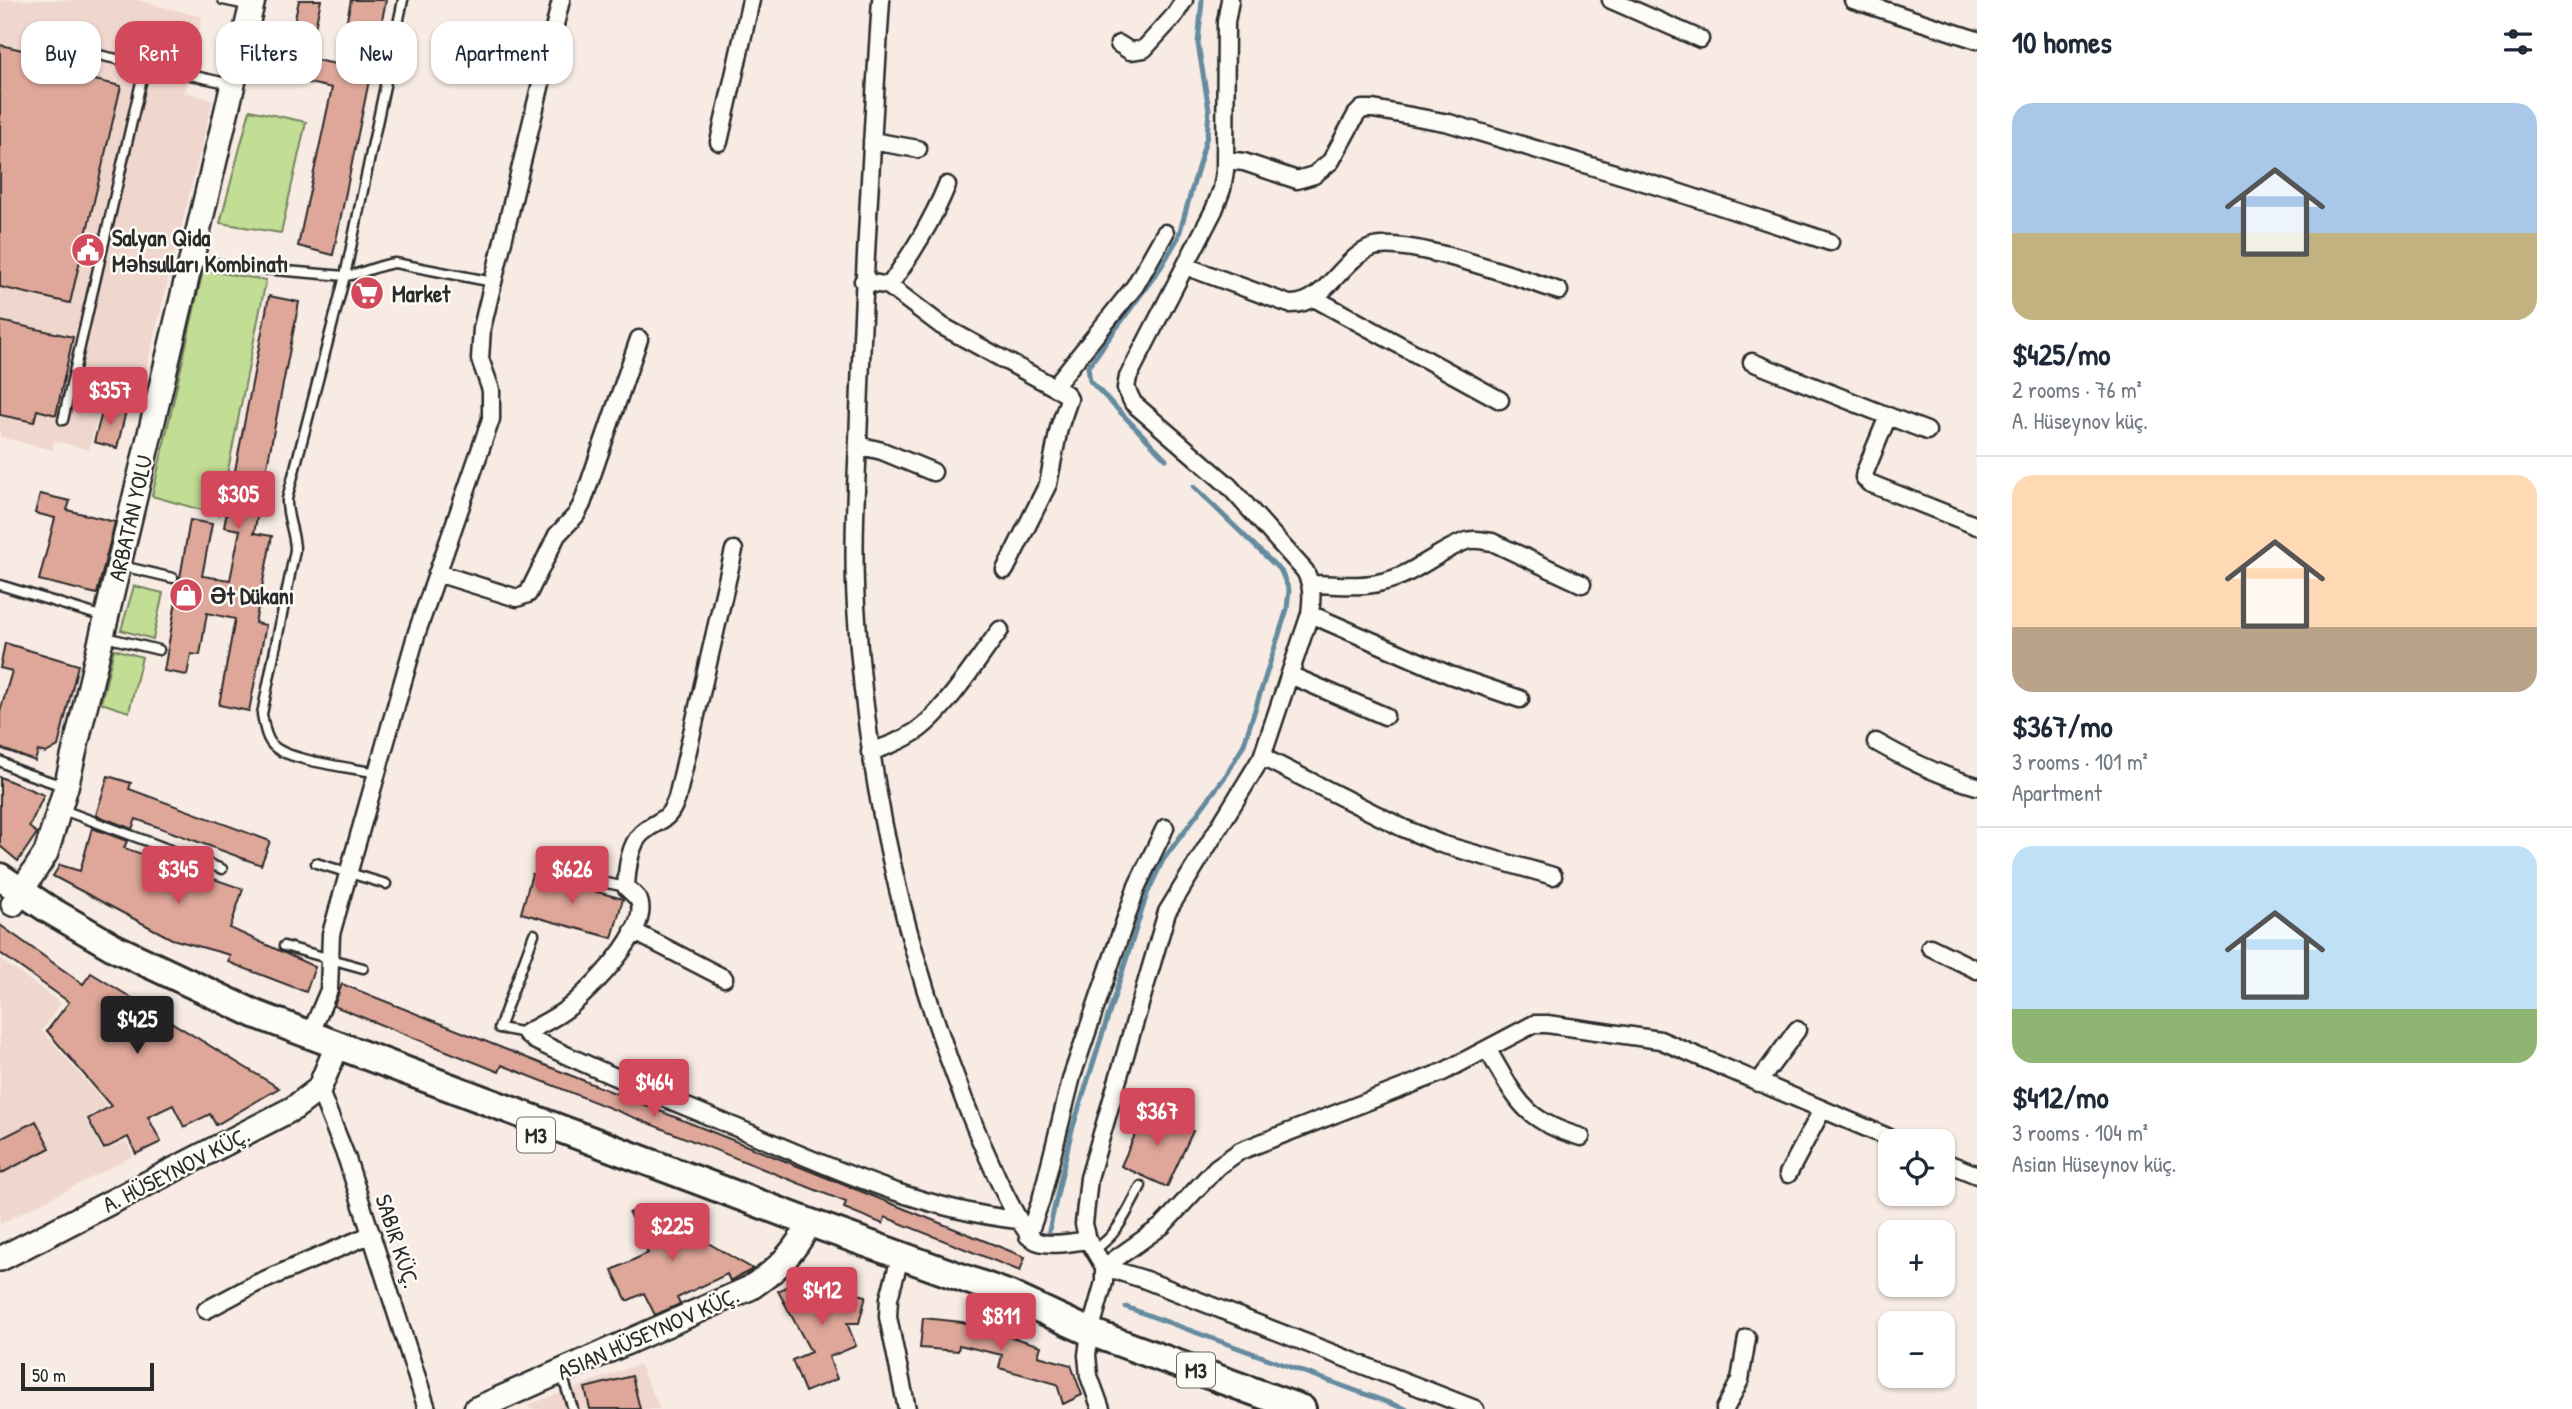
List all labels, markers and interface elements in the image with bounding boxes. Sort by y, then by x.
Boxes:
chip: Buy [21,21,101,84]
chip: Rent [115,21,202,84]
chip: Filters [216,21,322,84]
chip: New [336,21,417,84]
chip: Apartment [431,21,573,84]
text: 10 homes [2012,22,2112,62]
icon: filters [2499,23,2537,61]
icon: home [2212,149,2338,275]
place label: Salyan Qida Məhsulları Kombinatı [112,222,288,279]
public building icon: Salyan Qida Məhsulları Kombinatı [69,231,107,269]
supermarket icon: Market [348,274,386,312]
place label: Market [392,278,451,309]
text: $425/mo [2012,334,2110,374]
pin: $357 [69,368,151,427]
text: $357 [88,374,132,405]
text: 2 rooms · 76 m² [2012,374,2142,405]
text: A. Hüseynov küç. [2012,405,2148,436]
street label: ARBATAN YOLU [100,452,160,584]
pin: $305 [197,472,279,531]
text: $305 [217,478,259,509]
icon: home [2212,521,2338,647]
shop icon: Ət Dükanı [167,576,205,614]
place label: Ət Dükanı [210,580,294,611]
text: $367/mo [2012,706,2113,746]
text: 3 rooms · 101 m² [2012,746,2148,777]
text: Apartment [2012,777,2102,808]
pin: $345 [137,846,219,906]
pin: $626 [531,846,613,906]
text: $345 [158,853,198,884]
text: $626 [552,853,592,884]
icon: home [2212,892,2338,1018]
pin: $425 [96,996,178,1056]
text: $425 [117,1003,157,1034]
pin: $464 [613,1060,695,1119]
text: $464 [635,1066,673,1097]
text: $412/mo [2012,1077,2109,1117]
pin: $367 [1116,1088,1198,1148]
text: $367 [1136,1095,1178,1126]
text: 3 rooms · 104 m² [2012,1117,2148,1148]
road number: M3 [517,1118,555,1152]
street label: A. HÜSEYNOV KÜÇ. [97,1119,255,1219]
map controls [1878,1129,1955,1388]
button: locate [1878,1129,1955,1206]
text: Asian Hüseynov küç. [2012,1148,2176,1179]
street label: SABIR KÜÇ. [368,1190,428,1292]
pin: $225 [631,1204,713,1263]
text: $225 [651,1210,693,1241]
button: + [1878,1220,1955,1297]
pin: $412 [781,1268,863,1327]
text: $412 [802,1274,842,1305]
street label: ASIAN HÜSEYNOV KÜÇ. [552,1279,744,1387]
pin: $811 [960,1294,1042,1353]
text: $811 [982,1300,1020,1331]
button: − [1878,1311,1955,1388]
road number: M3 [1177,1352,1215,1388]
scale bar [21,1360,154,1392]
text: 50 m [32,1362,66,1388]

